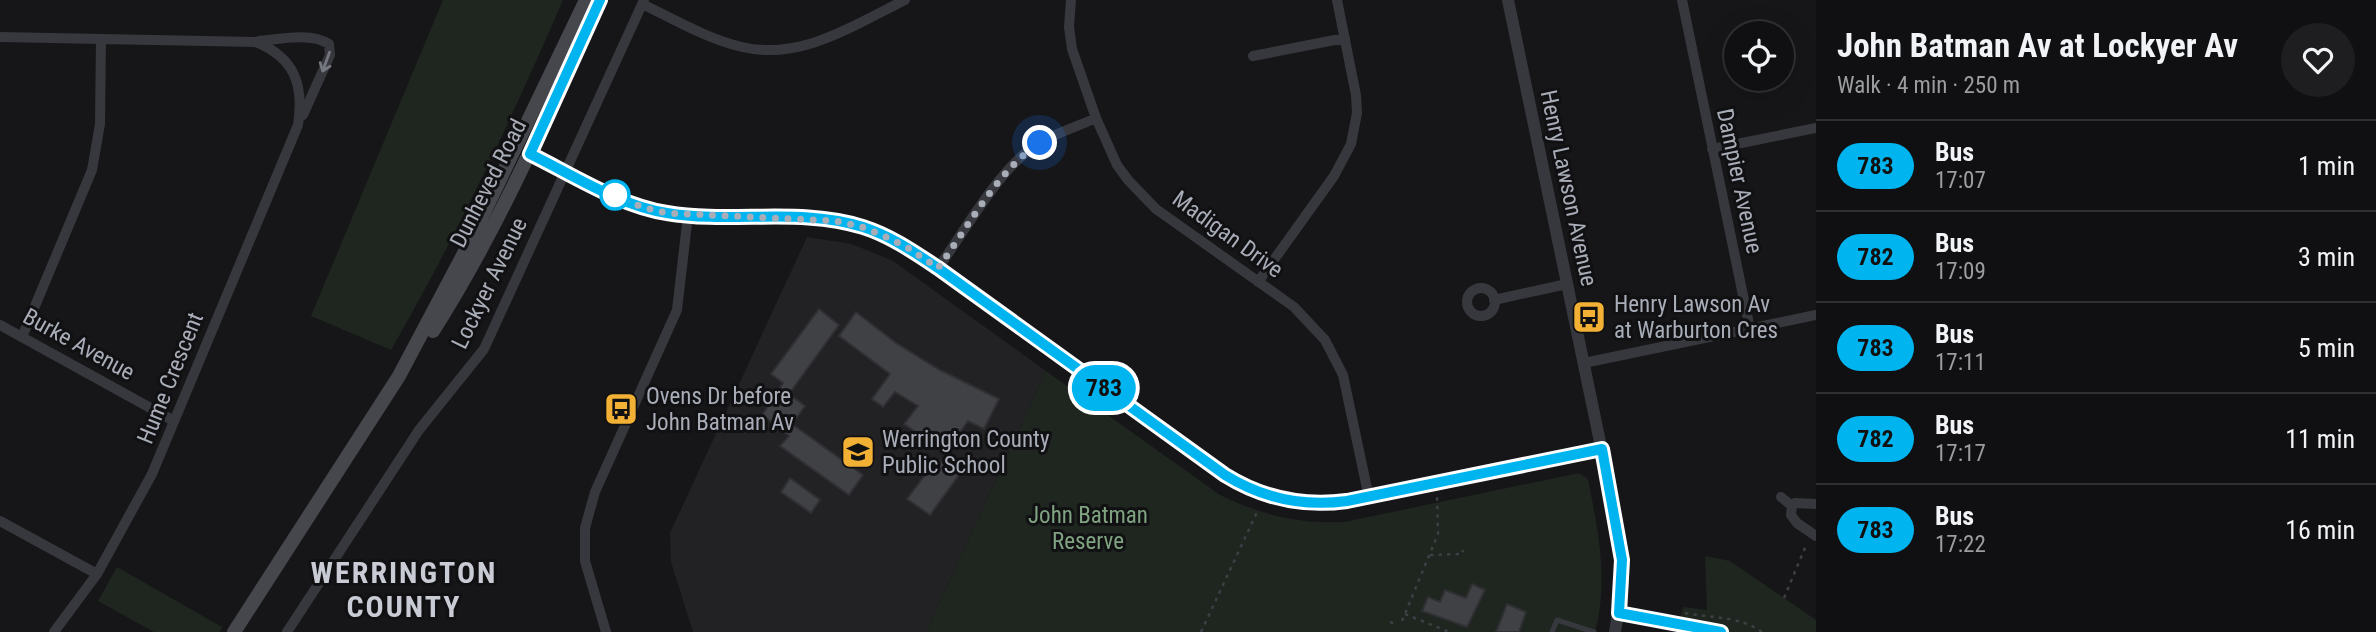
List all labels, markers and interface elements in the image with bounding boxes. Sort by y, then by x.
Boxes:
map controls [1724,21,1794,91]
button: locate [1724,21,1794,91]
button: heart [2281,23,2355,97]
text: John Batman Av at Lockyer Av [1837,26,2238,65]
one-way arrow [319,50,332,72]
text: Walk · 4 min · 250 m [1837,72,2020,99]
street label: Henry Lawson Avenue [1535,88,1602,289]
street label: Dampier Avenue [1711,106,1768,256]
street label: Dunheved Road [445,115,532,252]
your location [1022,125,1057,160]
text: Bus [1935,137,1974,167]
text: 1 min [2298,151,2355,181]
text: 783 [1857,152,1894,180]
text: 17:07 [1935,167,1986,194]
unlabelled marker [600,180,630,210]
street label: Madigan Drive [1167,185,1288,283]
street label: Lockyer Avenue [446,213,533,353]
text: Bus [1935,228,1974,258]
text: 3 min [2298,242,2355,272]
text: 782 [1857,243,1894,271]
text: 17:09 [1935,258,1986,285]
place label: Henry Lawson Av at Warburton Cres [1614,291,1778,344]
bus stop icon: Henry Lawson Av at Warburton Cres [1570,298,1608,336]
street label: Burke Avenue [18,303,139,386]
street label: Hume Crescent [132,309,209,448]
text: Bus [1935,319,1974,349]
text: 5 min [2298,333,2355,363]
text: 783 [1857,334,1894,362]
text: 17:11 [1935,349,1986,376]
line badge: 783 [1064,365,1144,411]
text: 783 [1086,374,1122,402]
place label: Ovens Dr before John Batman Av [646,383,794,436]
bus stop icon: Ovens Dr before John Batman Av [602,390,640,428]
text: Bus [1935,410,1974,440]
text: 11 min [2285,424,2355,454]
text: 782 [1857,425,1894,453]
place label: Werrington County Public School [882,426,1050,479]
school or university icon: Werrington County Public School [839,433,877,471]
text: 17:17 [1935,440,1986,467]
text: Bus [1935,501,1974,531]
park label: John Batman Reserve [1028,502,1148,555]
text: 16 min [2285,515,2355,545]
text: 783 [1857,516,1894,544]
text: 17:22 [1935,531,1986,558]
district label: WERRINGTON COUNTY [311,555,497,624]

